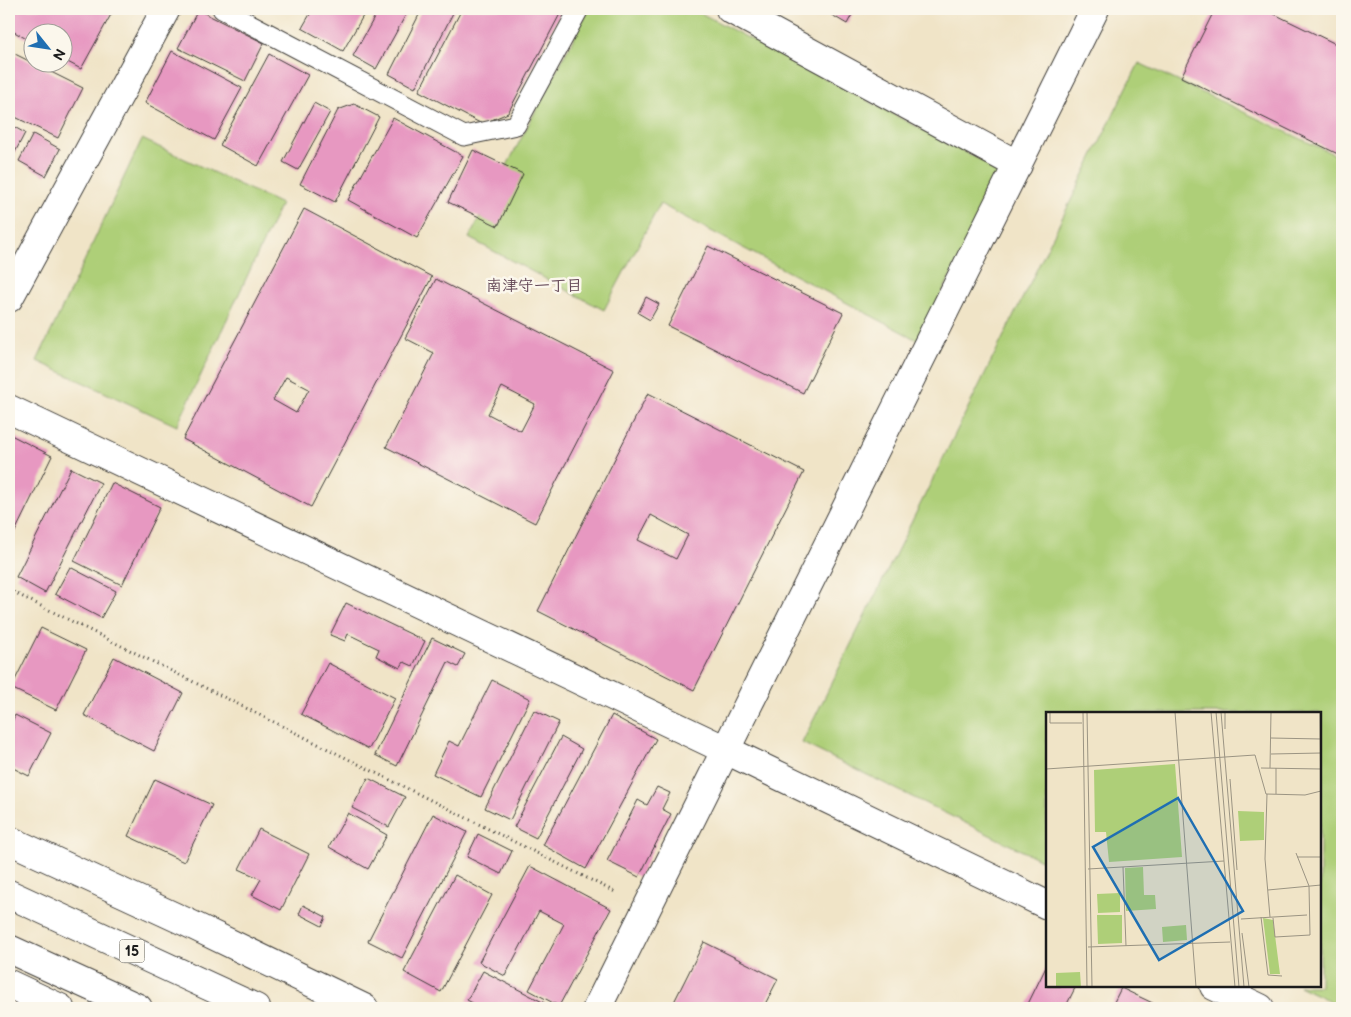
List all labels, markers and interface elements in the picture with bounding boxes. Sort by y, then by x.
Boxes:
north arrow [22,22,72,72]
text: N [49,45,69,63]
district label: 南津守一丁目 [486,277,582,296]
inset map [1046,712,1321,987]
road number: 15 [120,939,144,962]

